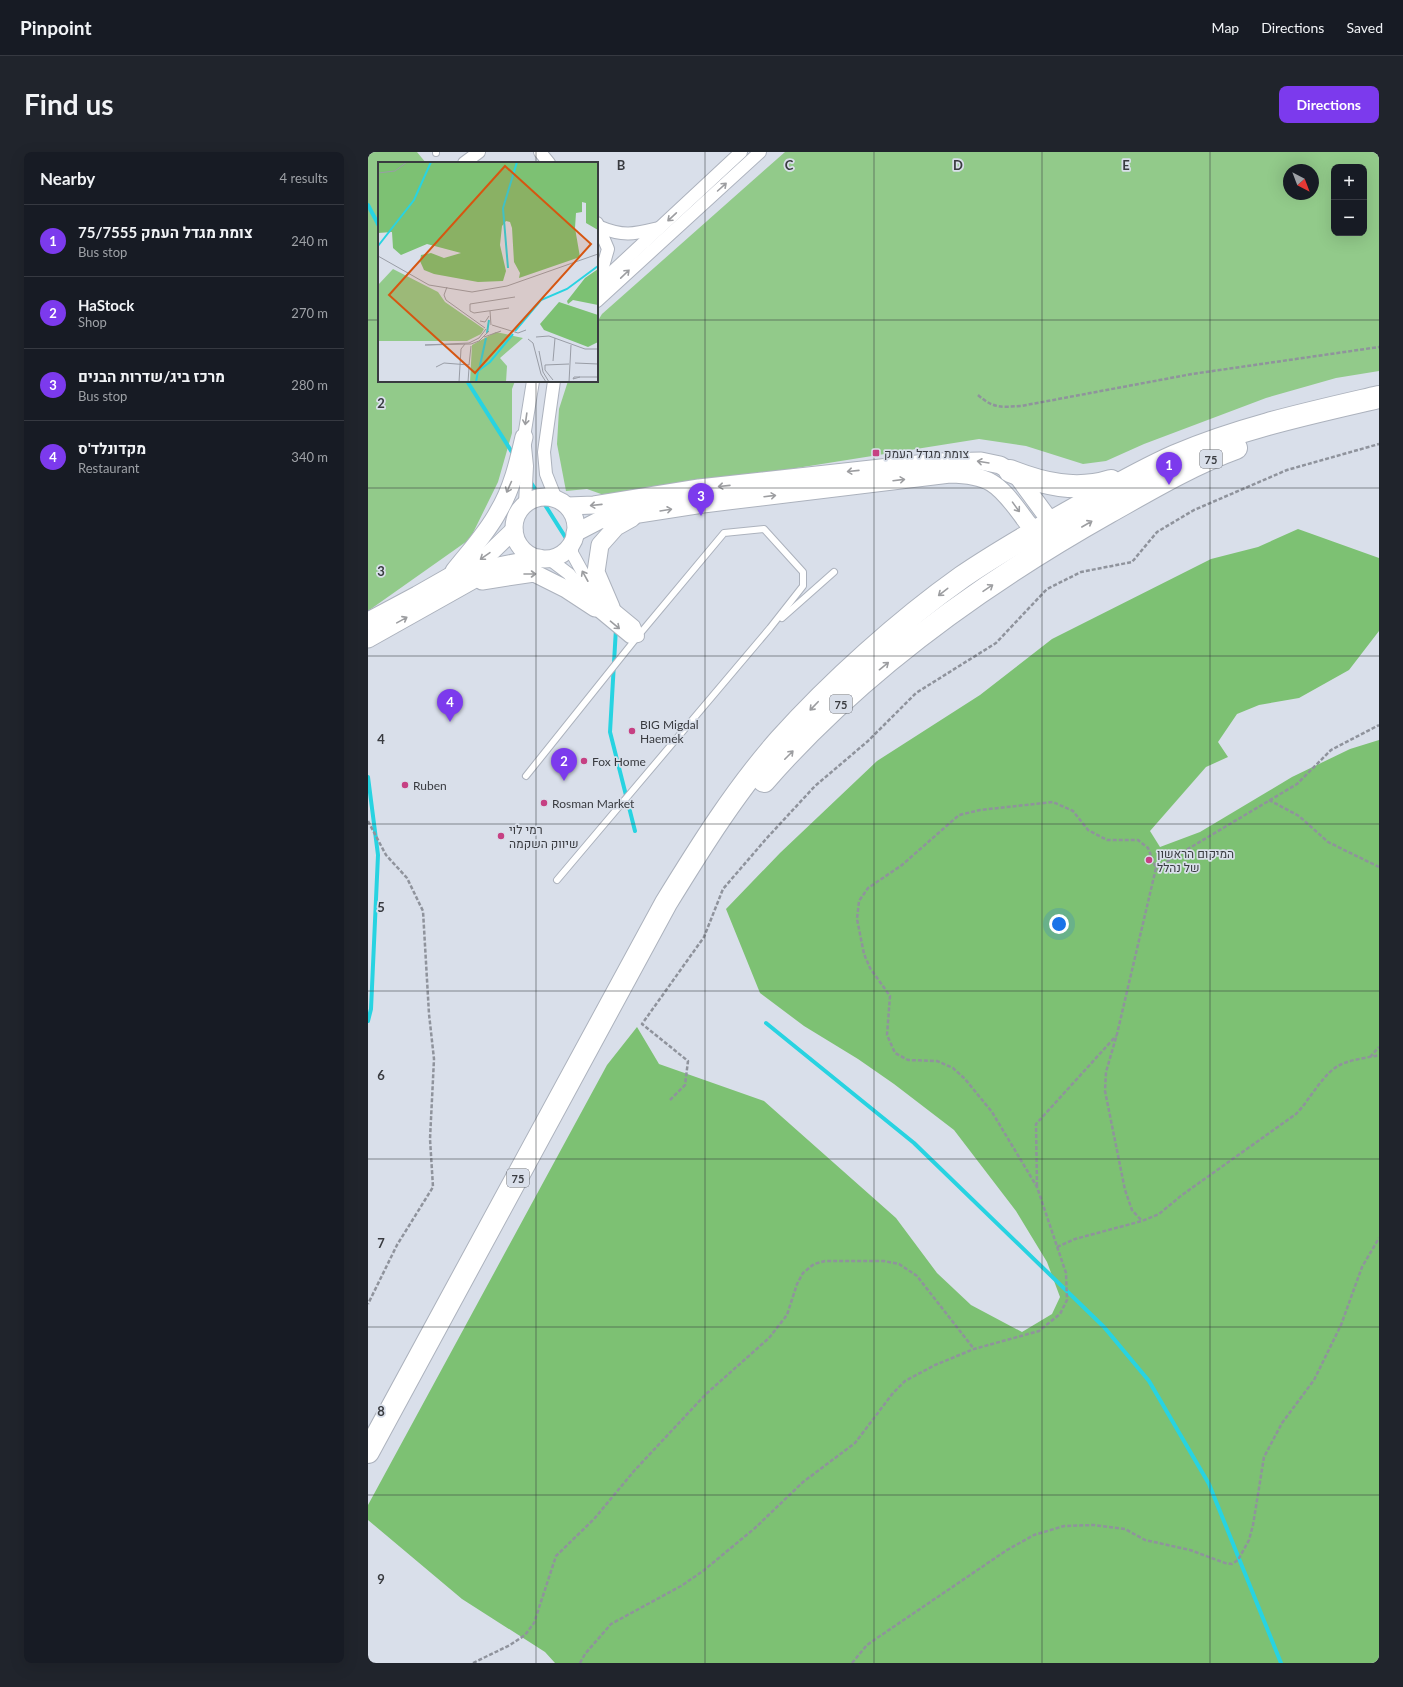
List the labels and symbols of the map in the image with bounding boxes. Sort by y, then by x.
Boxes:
text: B [617,157,626,173]
text: C [785,157,794,173]
text: D [953,157,963,173]
text: E [1122,157,1130,173]
inset map [378,162,598,382]
north arrow [1283,164,1319,200]
one-way arrow [716,183,726,192]
one-way arrow [667,212,677,222]
one-way arrow [620,270,630,279]
text: 2 [377,395,385,411]
one-way arrow [522,412,530,425]
place label: צומת מגדל העמק [884,446,970,461]
marker: צומת מגדל העמק [871,448,881,458]
road number: 75 [1200,450,1222,468]
pin: 1 [1156,452,1182,485]
one-way arrow [977,458,990,466]
one-way arrow [847,467,860,475]
one-way arrow [892,476,905,484]
one-way arrow [505,481,512,493]
one-way arrow [718,482,731,489]
pin: 3 [688,483,714,516]
one-way arrow [763,492,776,500]
one-way arrow [590,501,603,509]
one-way arrow [1012,502,1020,513]
one-way arrow [660,506,673,514]
one-way arrow [1081,520,1093,528]
one-way arrow [480,552,491,560]
text: 3 [377,563,385,579]
one-way arrow [523,570,536,578]
one-way arrow [581,570,588,582]
one-way arrow [982,584,993,592]
one-way arrow [938,588,949,596]
one-way arrow [396,615,408,623]
one-way arrow [610,620,621,629]
one-way arrow [878,662,889,670]
pin: 4 [437,689,463,722]
road number: 75 [830,695,852,713]
one-way arrow [810,700,819,710]
place label: BIG Migdal Haemek [640,717,699,746]
marker: BIG Migdal Haemek [627,726,637,736]
text: 4 [377,731,385,747]
pin: 2 [551,748,577,781]
one-way arrow [784,750,794,760]
place label: Fox Home [592,754,646,769]
marker: Fox Home [579,756,589,766]
place label: Ruben [413,778,447,793]
marker: Ruben [400,780,410,790]
place label: Rosman Market [552,796,635,811]
marker: Rosman Market [539,798,549,808]
place label: רמי לוי שיווק השקמה [509,822,578,851]
marker: רמי לוי שיווק השקמה [496,831,506,841]
place label: המיקום הראשון של נהלל [1157,846,1234,875]
marker: המיקום הראשון של נהלל [1144,855,1154,865]
text: 5 [377,899,385,915]
your location [1049,914,1069,934]
text: 6 [377,1067,385,1083]
road number: 75 [507,1169,529,1187]
text: 7 [377,1235,385,1251]
text: 8 [377,1403,385,1419]
text: 9 [377,1571,385,1587]

